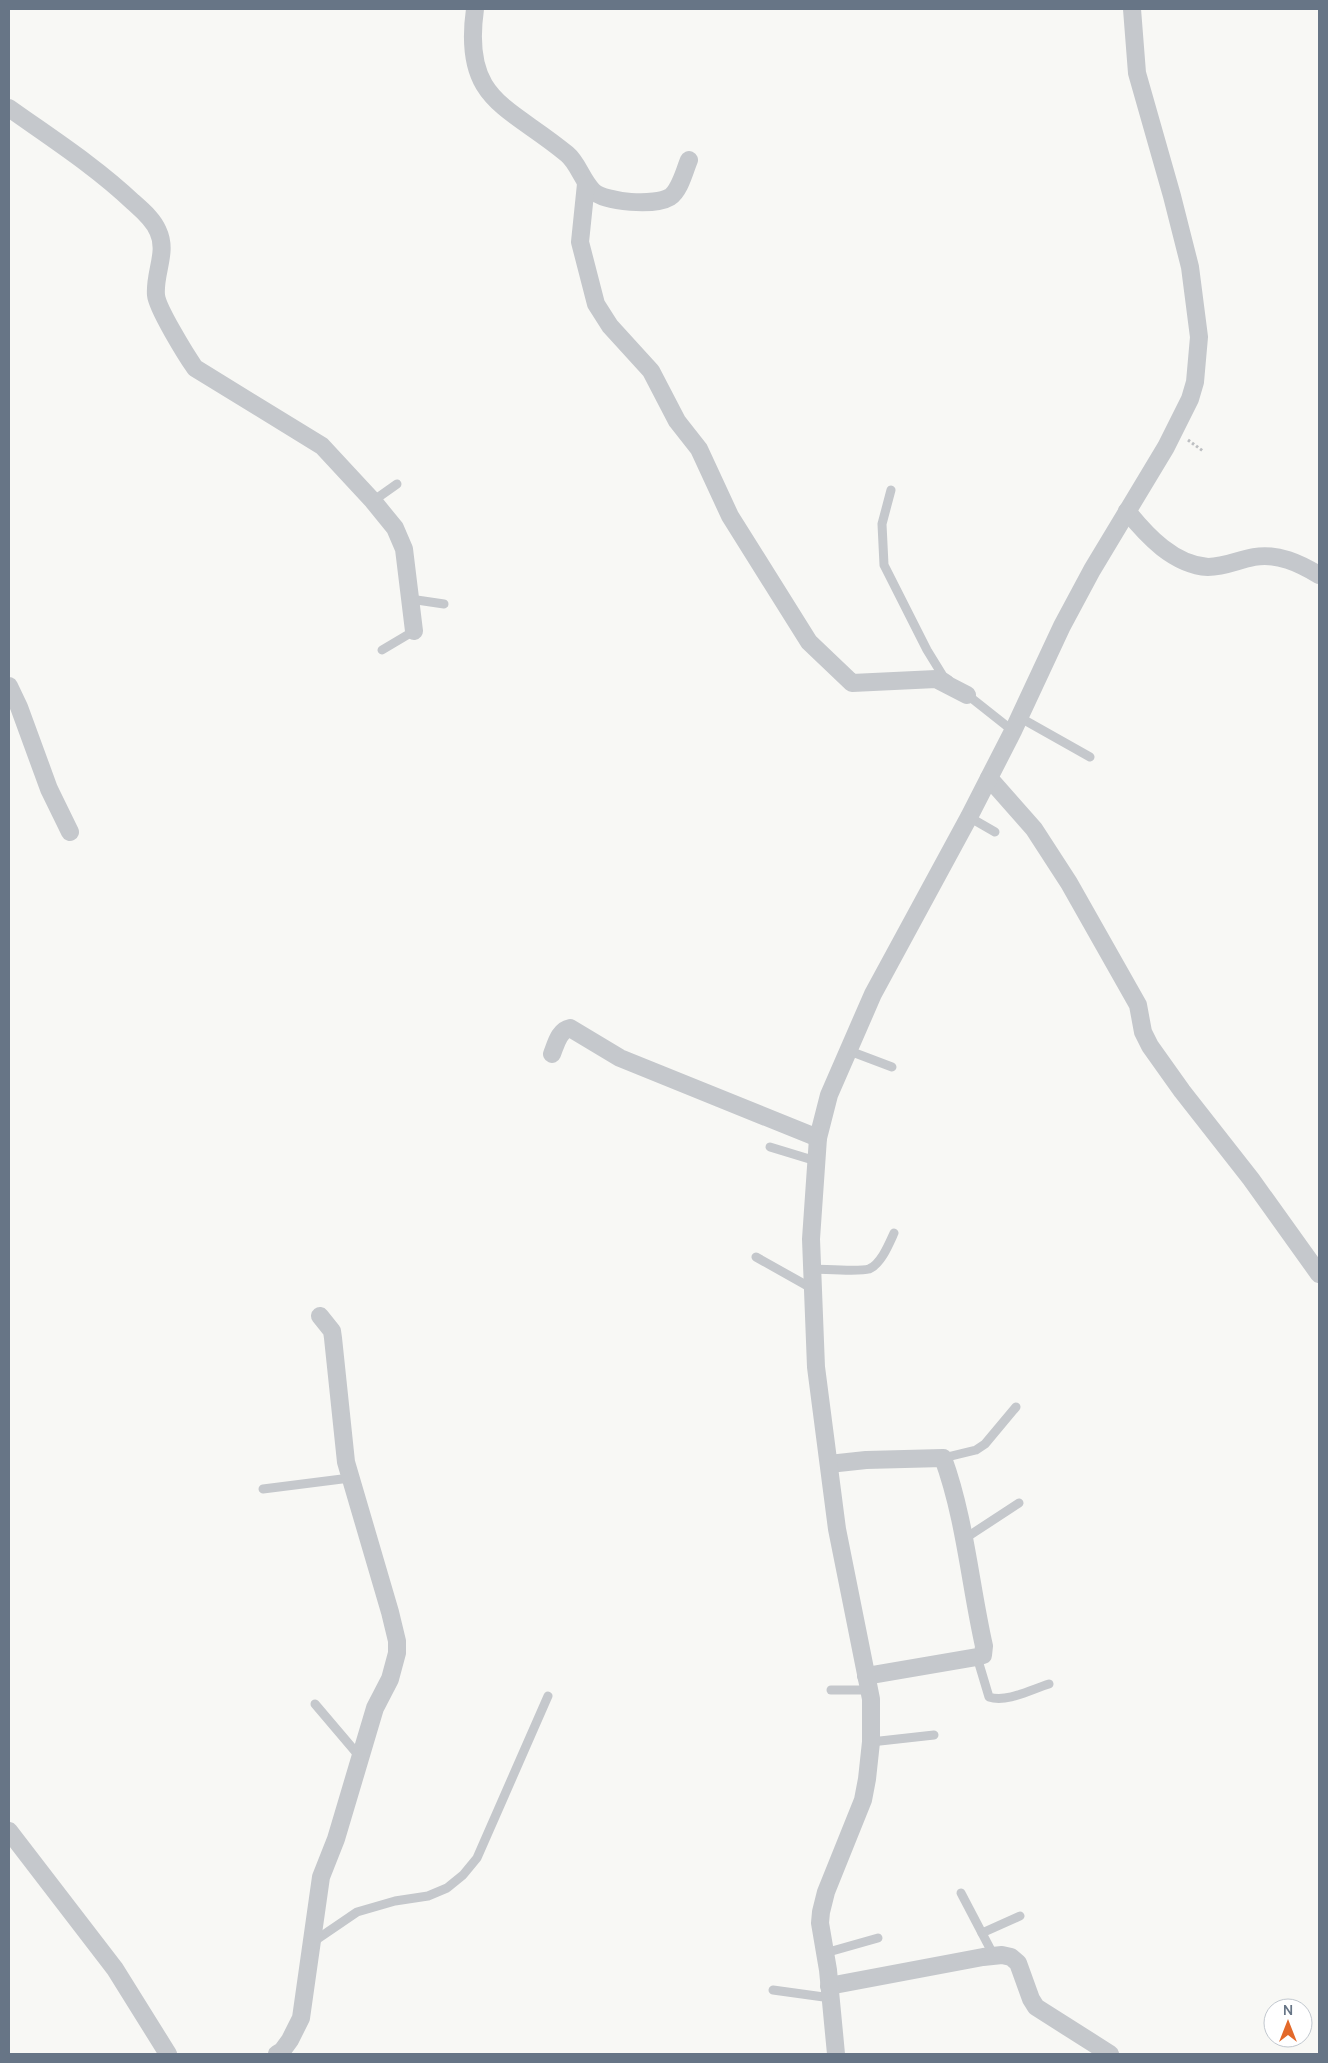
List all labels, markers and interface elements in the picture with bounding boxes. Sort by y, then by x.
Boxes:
north arrow [1263,1998,1313,2048]
text: N [1283,2000,1293,2019]

